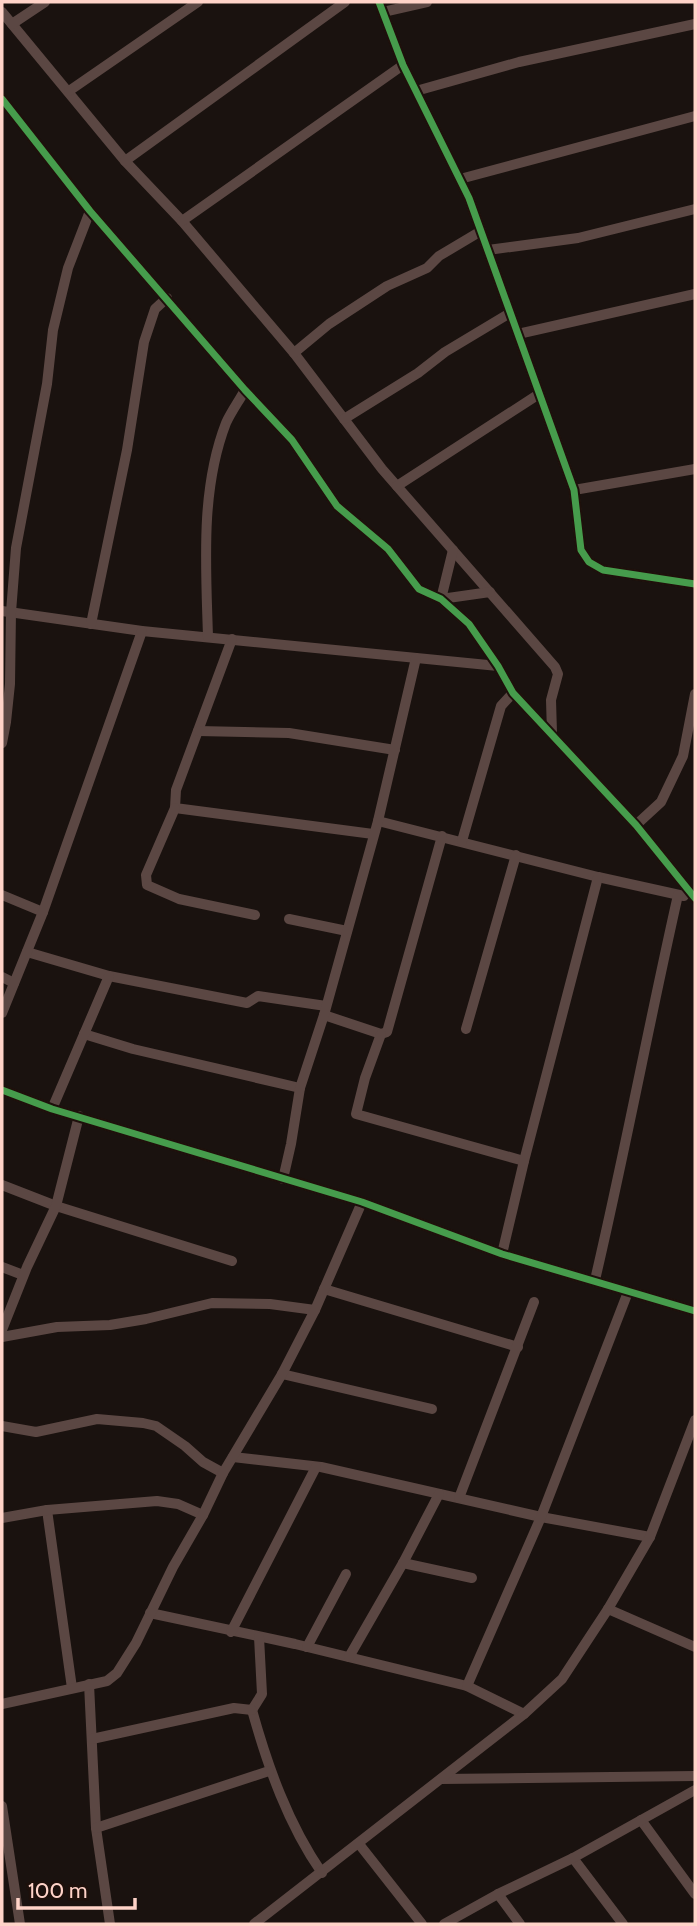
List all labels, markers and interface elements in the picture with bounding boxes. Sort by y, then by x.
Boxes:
scale bar [18,1867,135,1911]
text: 100 m [28,1878,87,1903]

